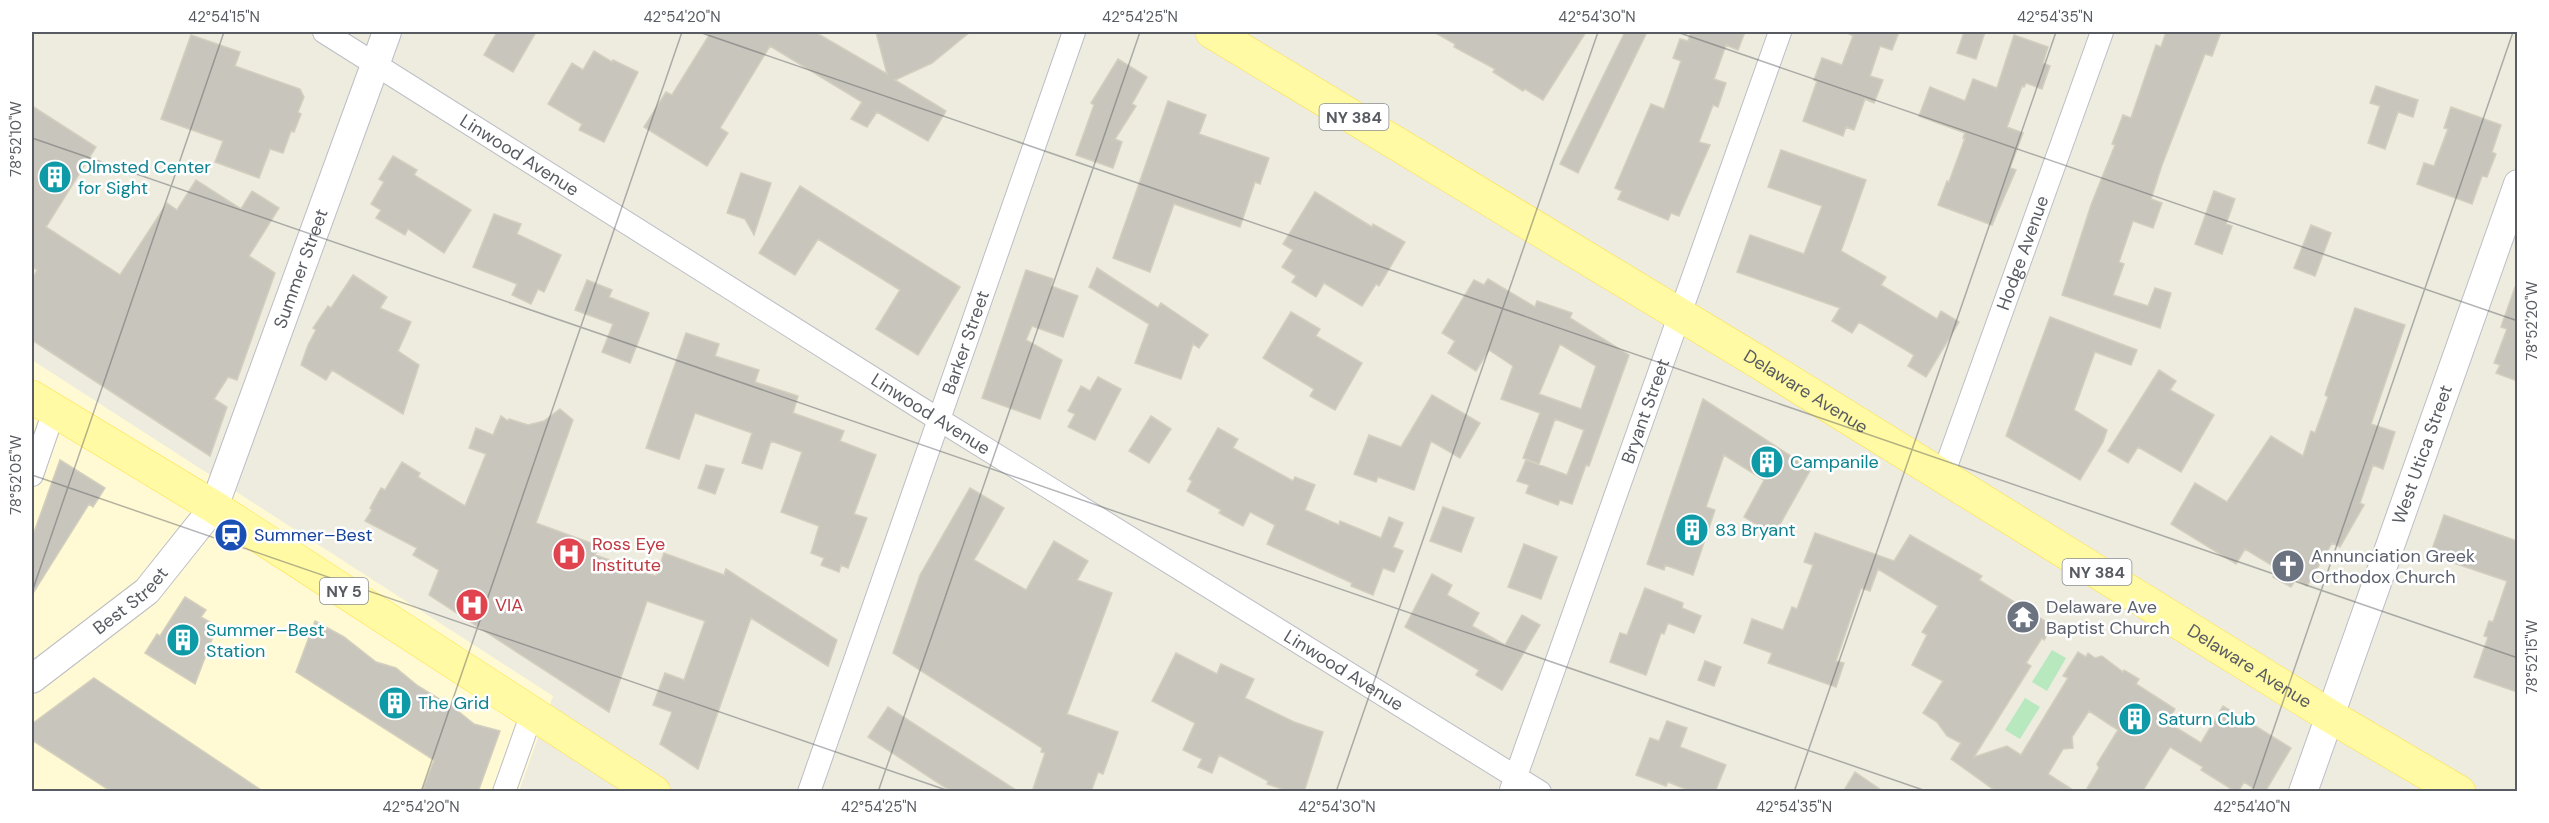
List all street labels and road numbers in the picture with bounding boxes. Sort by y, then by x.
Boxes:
road number: NY 384 [1320,104,1388,130]
street label: Linwood Avenue [455,109,583,202]
street label: Hodge Avenue [1991,192,2054,313]
street label: Summer Street [268,205,334,332]
street label: Barker Street [937,287,995,398]
street label: Delaware Avenue [1739,344,1872,439]
street label: Bryant Street [1616,355,1675,467]
street label: Linwood Avenue [866,368,995,460]
street label: West Utica Street [2387,381,2458,527]
road number: NY 384 [2062,559,2132,585]
street label: Best Street [88,562,174,640]
road number: NY 5 [320,578,368,604]
street label: Delaware Avenue [2183,619,2316,714]
street label: Linwood Avenue [1279,624,1408,716]

